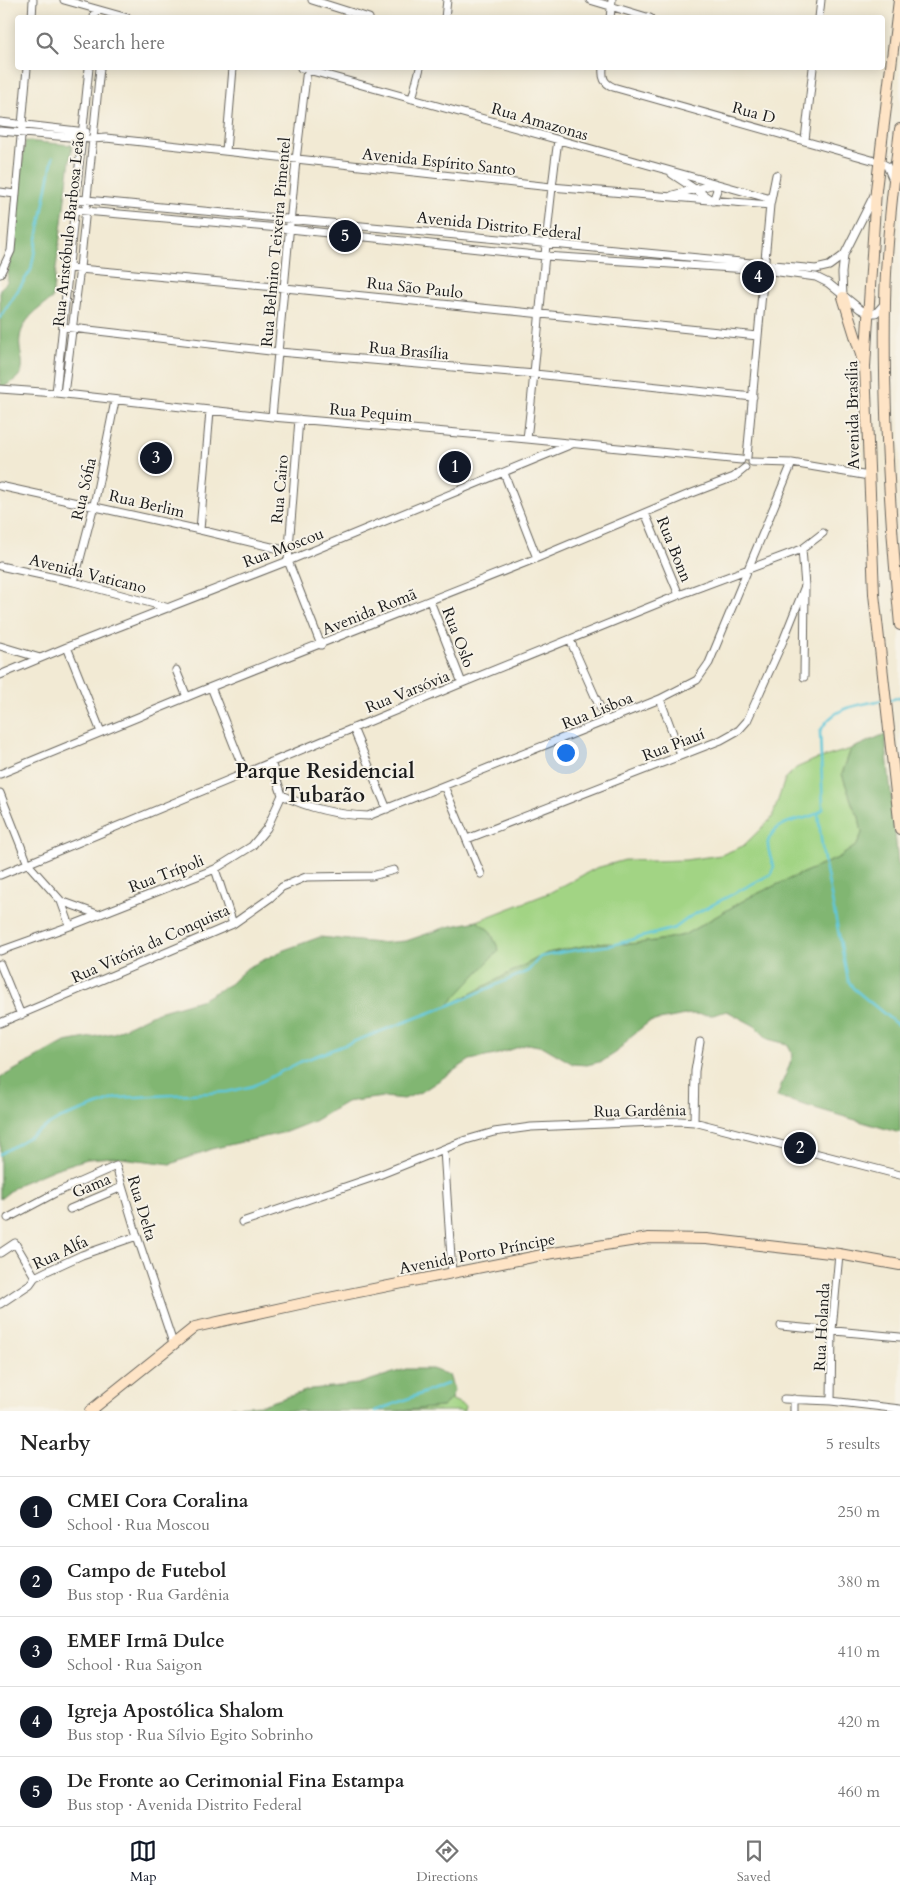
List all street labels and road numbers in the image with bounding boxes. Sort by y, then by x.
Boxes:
street label: Rua D [730,97,778,129]
street label: Rua Amazonas [489,98,591,146]
street label: Rua Aristóbulo Barbosa Leão [48,130,90,328]
street label: Rua Belmiro Teixeira Pimentel [256,136,296,348]
street label: Avenida Espírito Santo [361,143,517,181]
street label: Avenida Distrito Federal [416,206,582,246]
street label: Rua São Paulo [366,272,465,304]
street label: Rua Brasília [368,337,450,365]
street label: Avenida Brasília [841,360,865,470]
street label: Rua Pequim [329,398,414,428]
street label: Rua Cairo [266,453,294,525]
street label: Rua Sófia [66,456,102,523]
street label: Rua Berlim [107,485,187,523]
street label: Rua Bonn [651,513,697,585]
street label: Rua Moscou [240,522,327,573]
street label: Avenida Vaticano [27,549,149,599]
street label: Avenida Romã [319,583,420,641]
street label: Rua Oslo [437,604,480,671]
street label: Rua Varsóvia [362,665,453,719]
street label: Rua Lisboa [559,687,636,735]
street label: Rua Piauí [639,723,708,767]
street label: Rua Trípoli [126,849,208,898]
street label: Rua Vitória da Conquista [68,899,233,989]
street label: Rua Gardênia [593,1099,687,1123]
street label: Gama [69,1168,114,1204]
street label: Rua Delta [122,1173,162,1244]
street label: Avenida Porto Príncipe [397,1228,557,1280]
street label: Rua Alfa [29,1231,92,1275]
street label: Rua Holanda [809,1282,835,1372]

